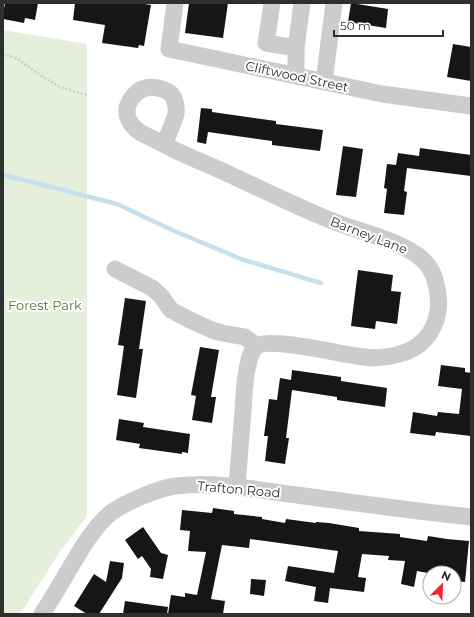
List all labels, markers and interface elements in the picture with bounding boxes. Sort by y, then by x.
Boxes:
scale bar [334,12,443,38]
text: 50 m [340,18,371,33]
street label: Cliftwood Street [244,57,350,95]
street label: Barney Lane [328,213,410,257]
park label: Forest Park [8,297,82,313]
street label: Trafton Road [197,477,281,501]
north arrow [422,565,462,605]
text: N [439,568,453,584]

